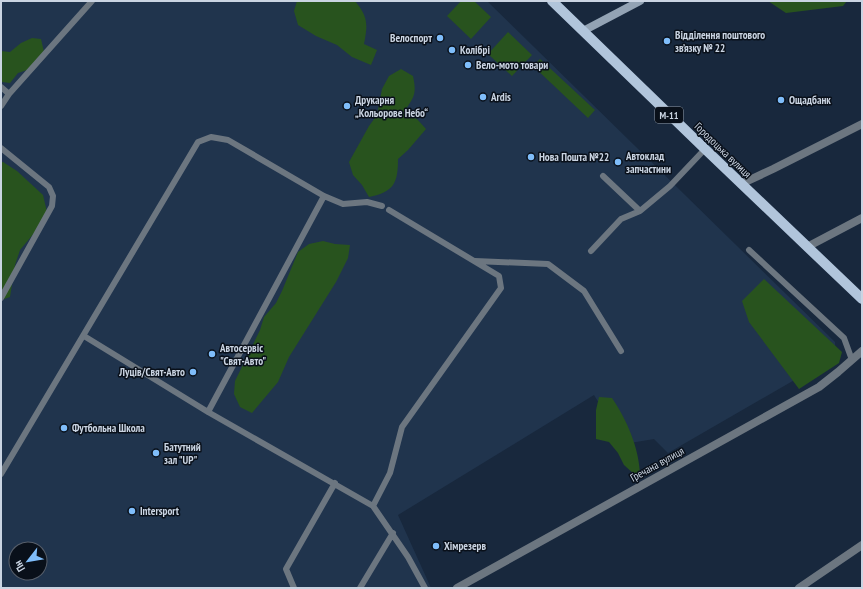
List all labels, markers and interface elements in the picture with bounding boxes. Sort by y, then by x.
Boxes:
place label: Відділення поштового зв’язку № 22 [675,28,765,55]
place label: Велоспорт [390,31,432,45]
marker: Велоспорт [435,33,445,43]
marker: Відділення поштового зв’язку № 22 [662,36,672,46]
place label: Колібрі [460,43,490,57]
marker: Колібрі [447,45,457,55]
place label: Вело-мото товари [476,58,548,72]
marker: Вело-мото товари [463,60,473,70]
place label: Ardis [490,90,511,104]
marker: Ardis [478,92,488,102]
place label: Друкарня „Кольорове Небо“ [355,93,428,120]
place label: Ощадбанк [789,93,831,107]
marker: Ощадбанк [776,95,786,105]
marker: Друкарня „Кольорове Небо“ [342,101,352,111]
road number: М-11 [655,107,683,123]
street label: Городоцька вулиця [692,119,754,181]
place label: Автоклад запчастини [625,149,671,176]
place label: Нова Пошта №22 [539,150,609,164]
marker: Нова Пошта №22 [526,152,536,162]
marker: Автоклад запчастини [613,157,623,167]
place label: Автосервіс "Свят-Авто" [219,341,266,368]
marker: Автосервіс "Свят-Авто" [207,349,217,359]
place label: Луців/Свят-Авто [118,365,185,379]
marker: Луців/Свят-Авто [188,367,198,377]
place label: Футбольна Школа [72,421,145,435]
marker: Футбольна Школа [59,423,69,433]
place label: Батутний зал "UP" [164,440,201,467]
street label: Гречана вулиця [628,443,686,485]
marker: Батутний зал "UP" [151,448,161,458]
place label: Intersport [140,504,180,518]
marker: Intersport [127,506,137,516]
place label: Хімрезерв [444,539,487,553]
north arrow [8,541,48,581]
marker: Хімрезерв [431,541,441,551]
text: Пн [11,558,28,574]

